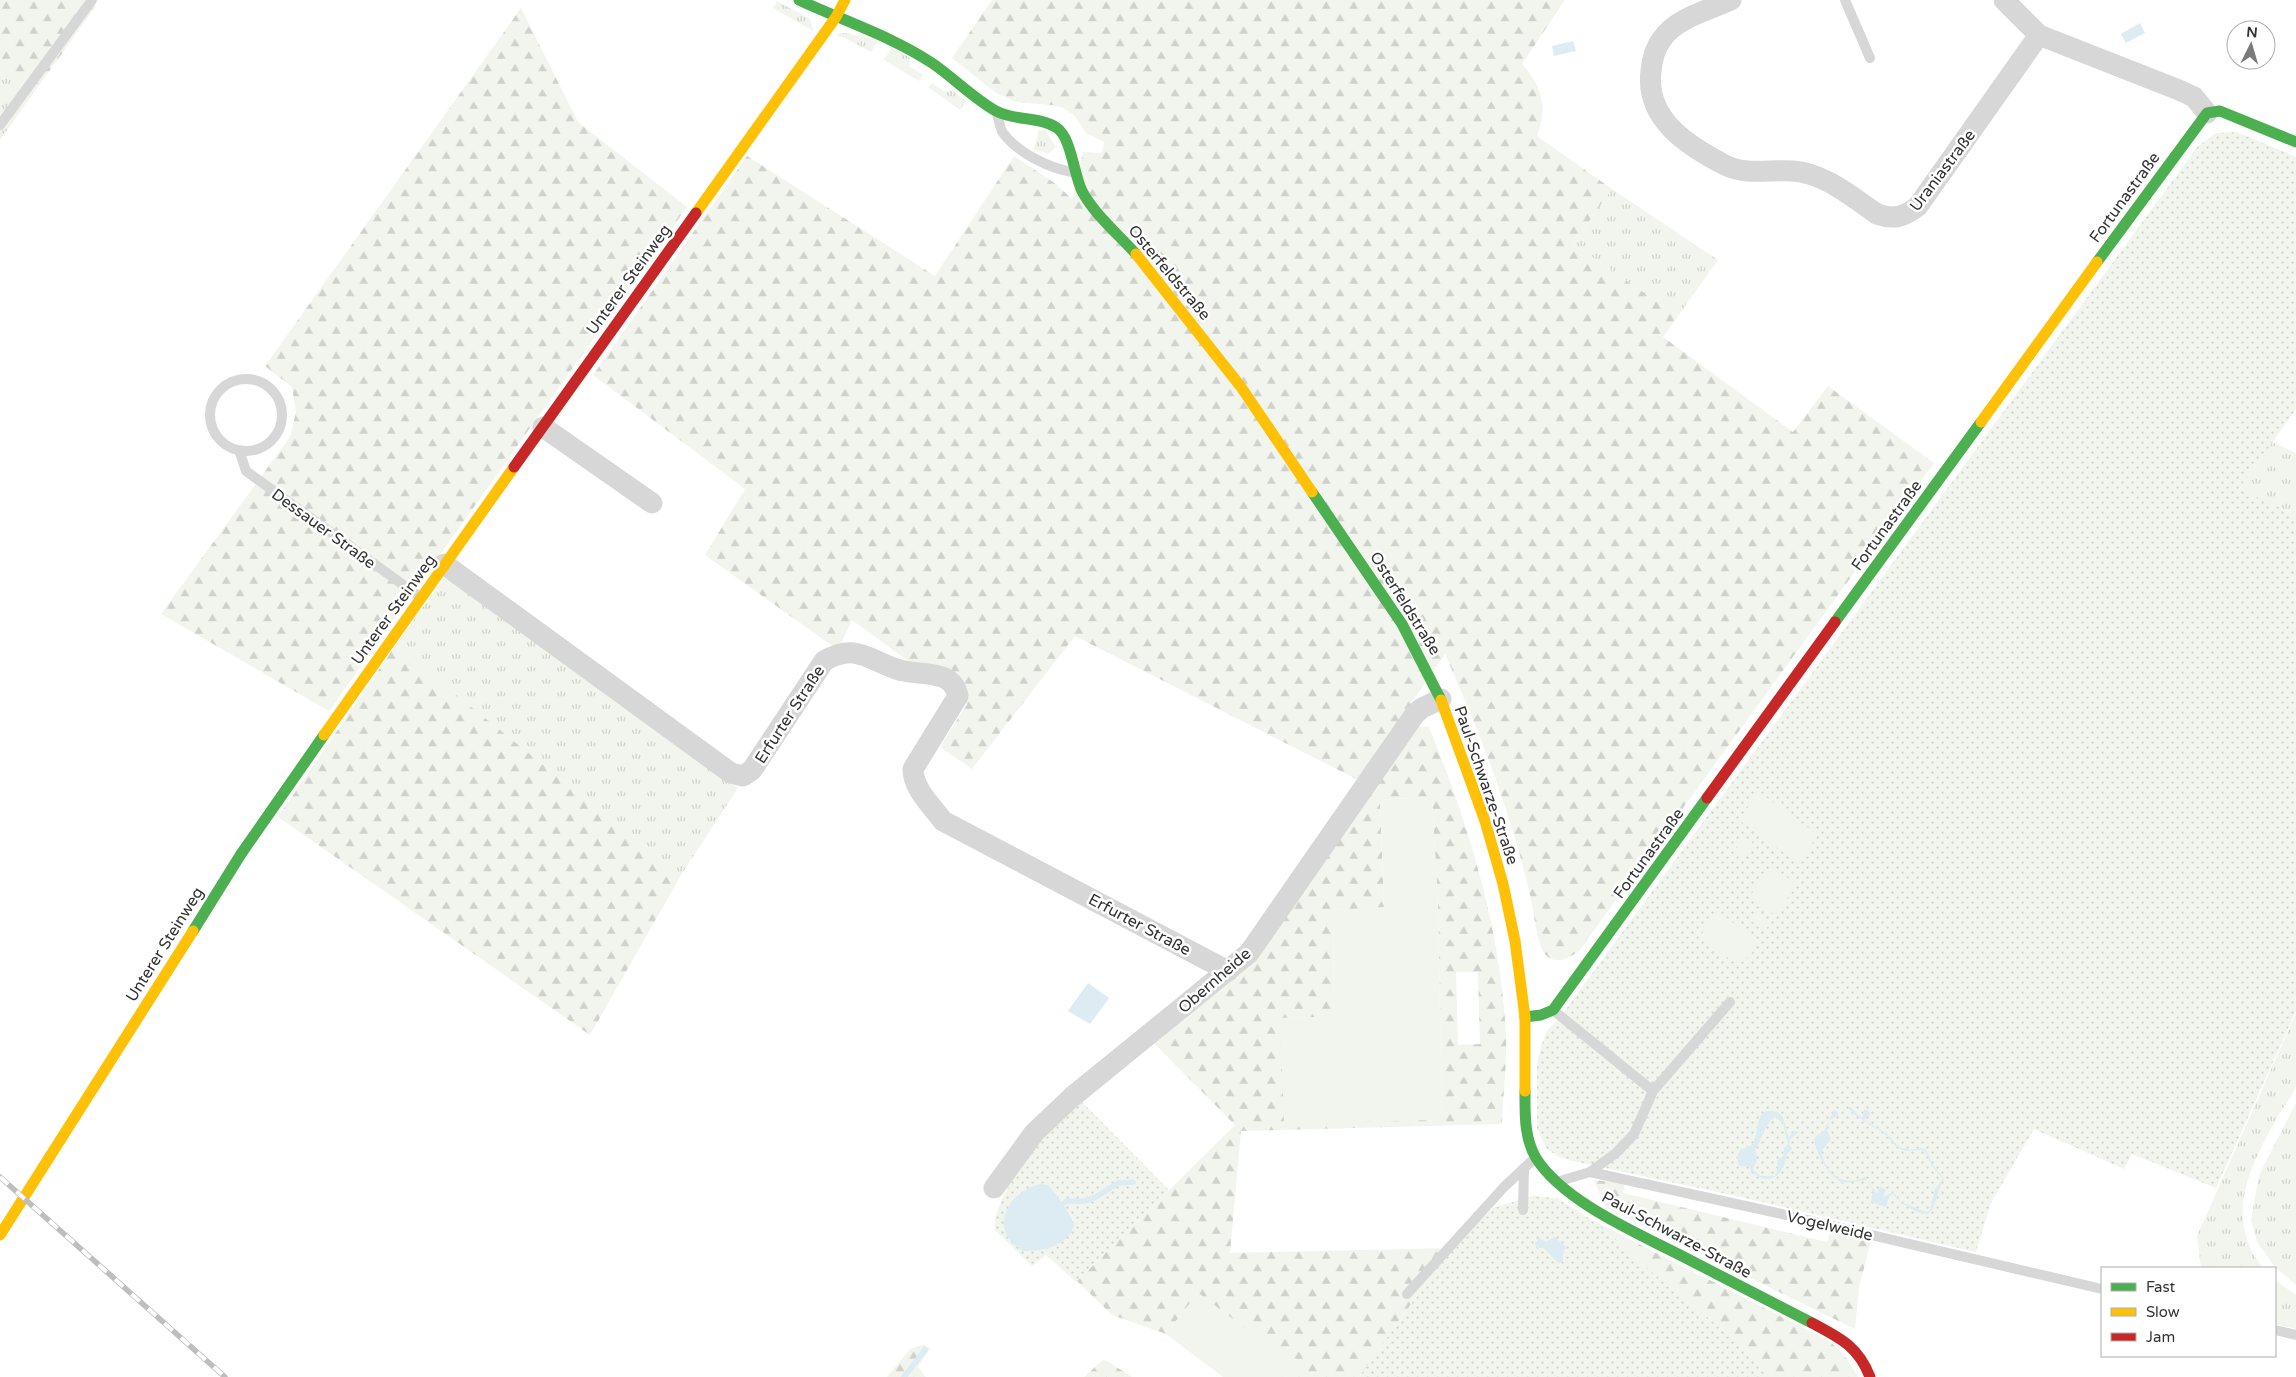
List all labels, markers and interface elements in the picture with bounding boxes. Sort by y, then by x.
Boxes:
north arrow [2226,20,2276,70]
text: N [2246,24,2258,42]
street label: Uraniastraße [1906,126,1980,215]
street label: Fortunastraße [2085,148,2164,247]
street label: Unterer Steinweg [582,220,676,339]
street label: Osterfeldstraße [1124,221,1215,324]
street label: Fortunastraße [1847,476,1926,575]
street label: Dessauer Straße [268,484,379,573]
street label: Osterfeldstraße [1365,548,1445,659]
street label: Unterer Steinweg [347,550,441,669]
street label: Erfurter Straße [751,662,829,767]
street label: Paul-Schwarze-Straße [1449,703,1523,867]
street label: Fortunastraße [1609,804,1688,903]
street label: Unterer Steinweg [122,883,208,1006]
street label: Erfurter Straße [1085,890,1194,960]
street label: Obernheide [1174,944,1255,1018]
street label: Paul-Schwarze-Straße [1598,1187,1755,1283]
street label: Vogelweide [1785,1206,1875,1246]
legend [2101,1267,2276,1357]
text: Fast [2146,1278,2176,1296]
text: Slow [2146,1303,2180,1321]
text: Jam [2146,1328,2175,1346]

